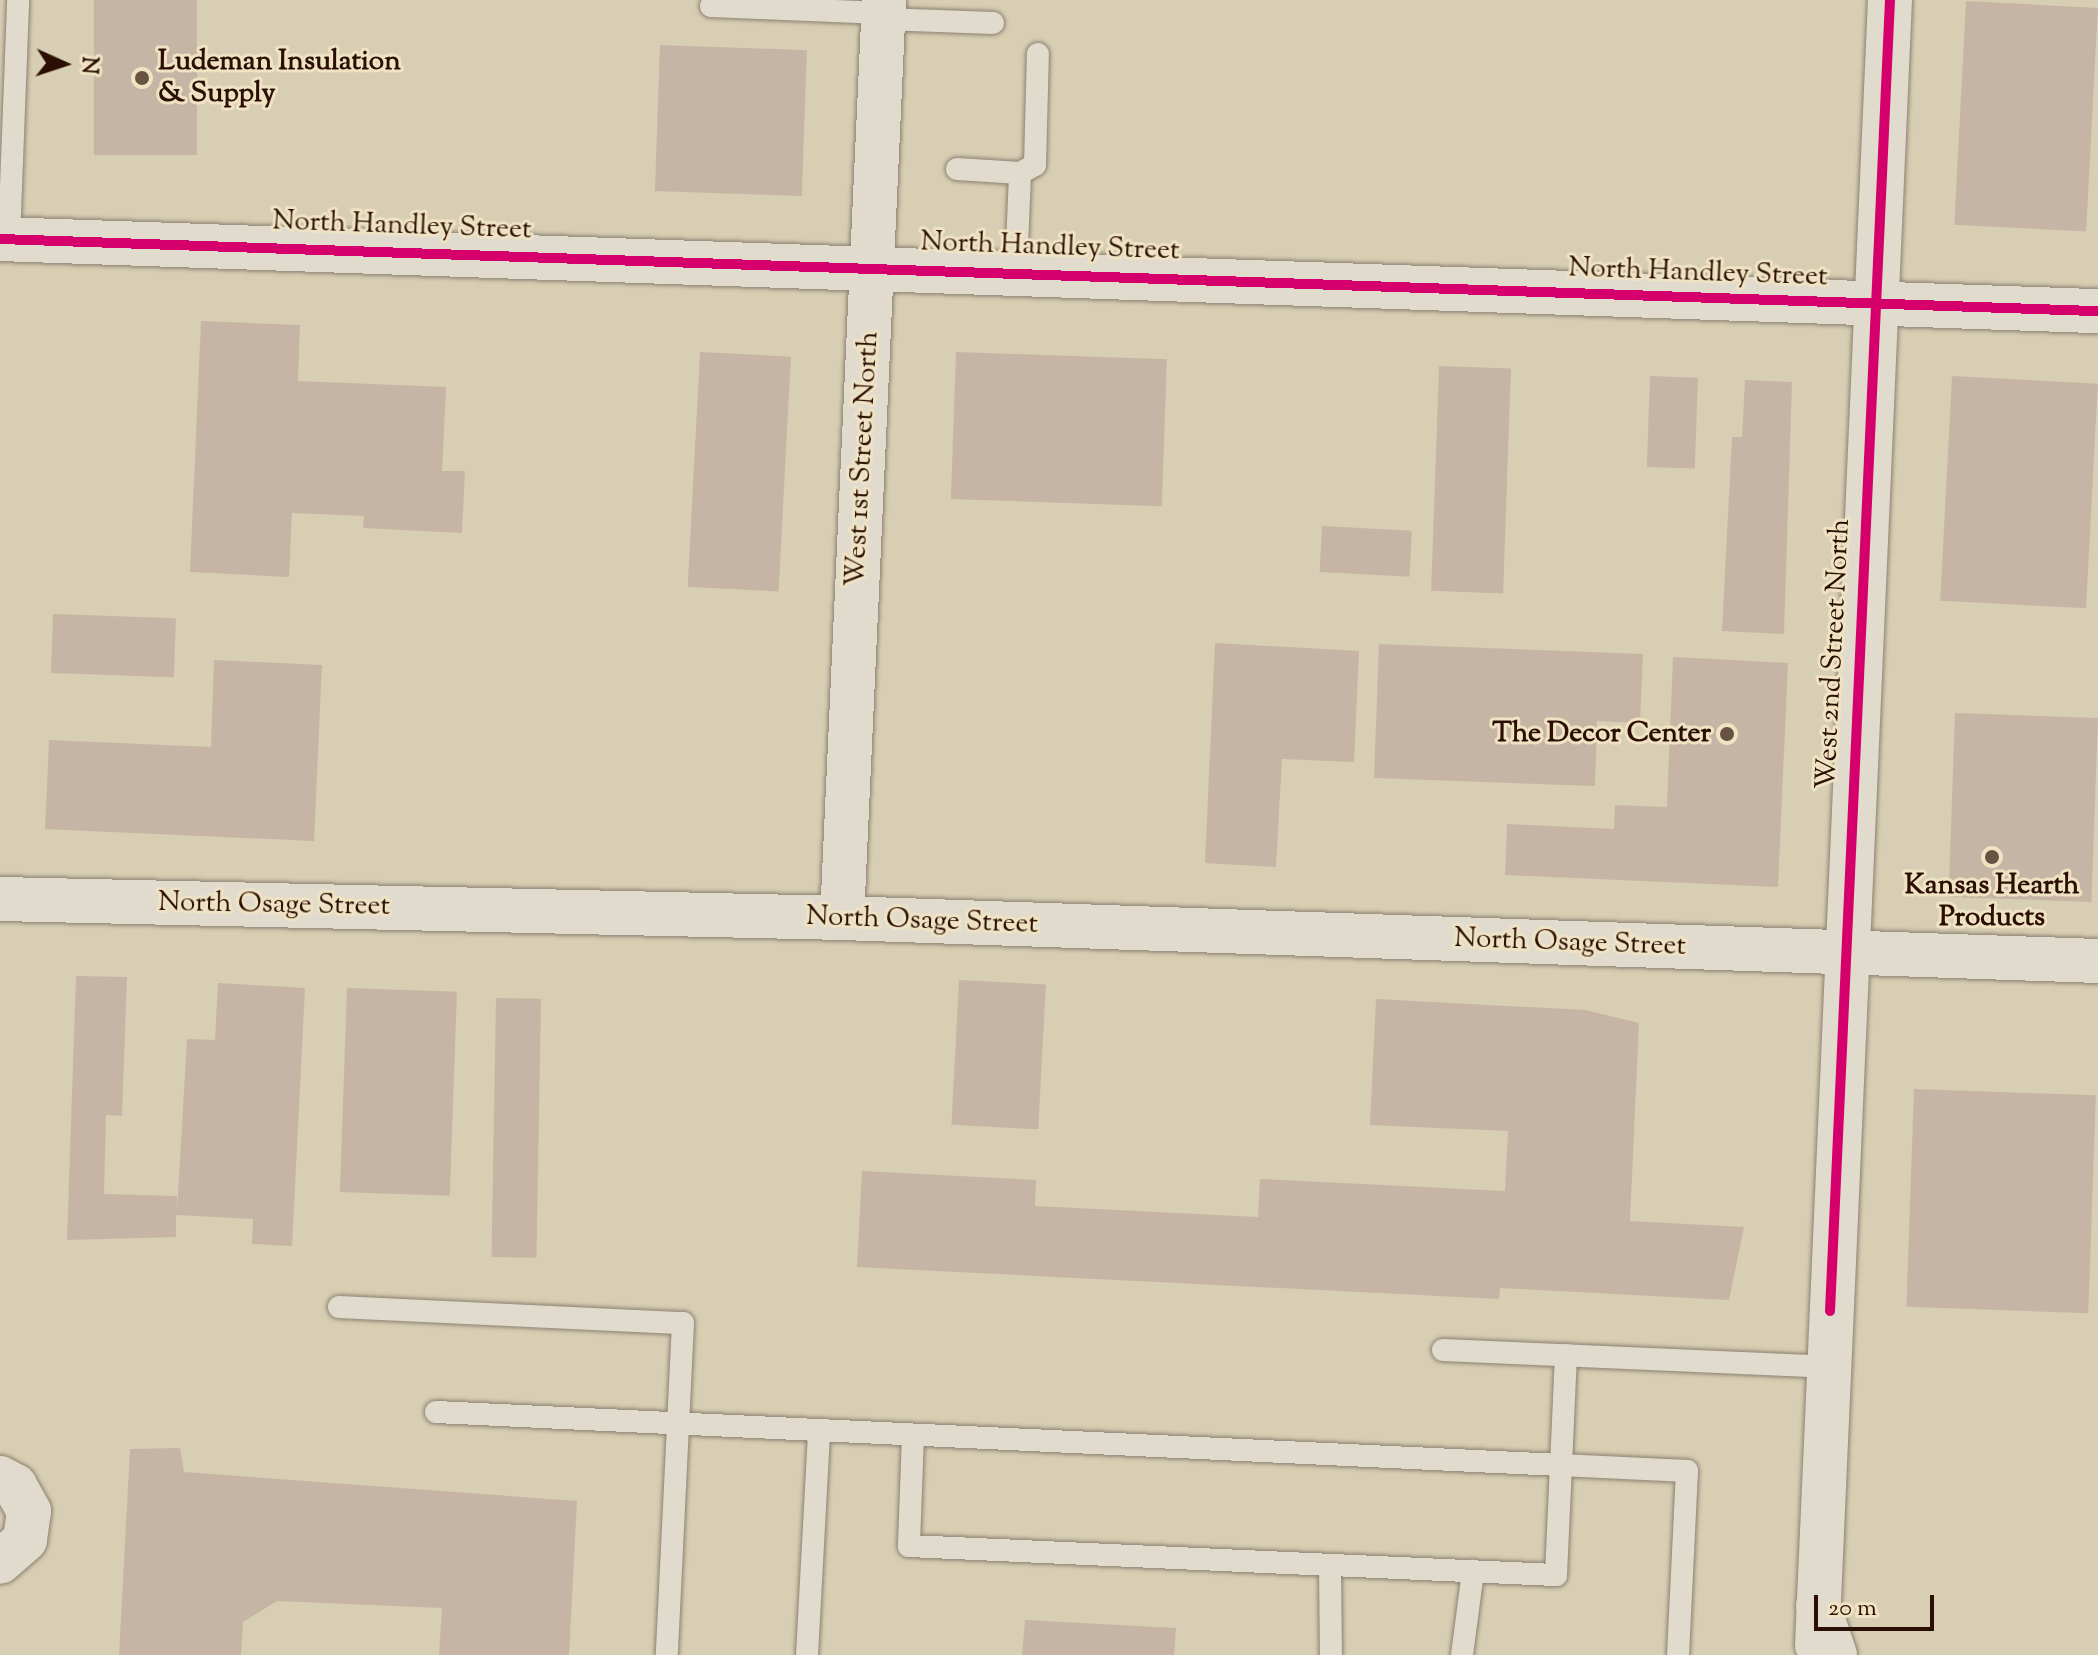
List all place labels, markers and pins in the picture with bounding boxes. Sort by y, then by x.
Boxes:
place label: Ludeman Insulation & Supply [158,45,401,111]
marker: Ludeman Insulation & Supply [133,69,151,87]
place label: The Decor Center [1492,717,1711,751]
marker: The Decor Center [1718,725,1736,743]
marker: Kansas Hearth Products [1983,848,2001,866]
place label: Kansas Hearth Products [1905,869,2079,935]

